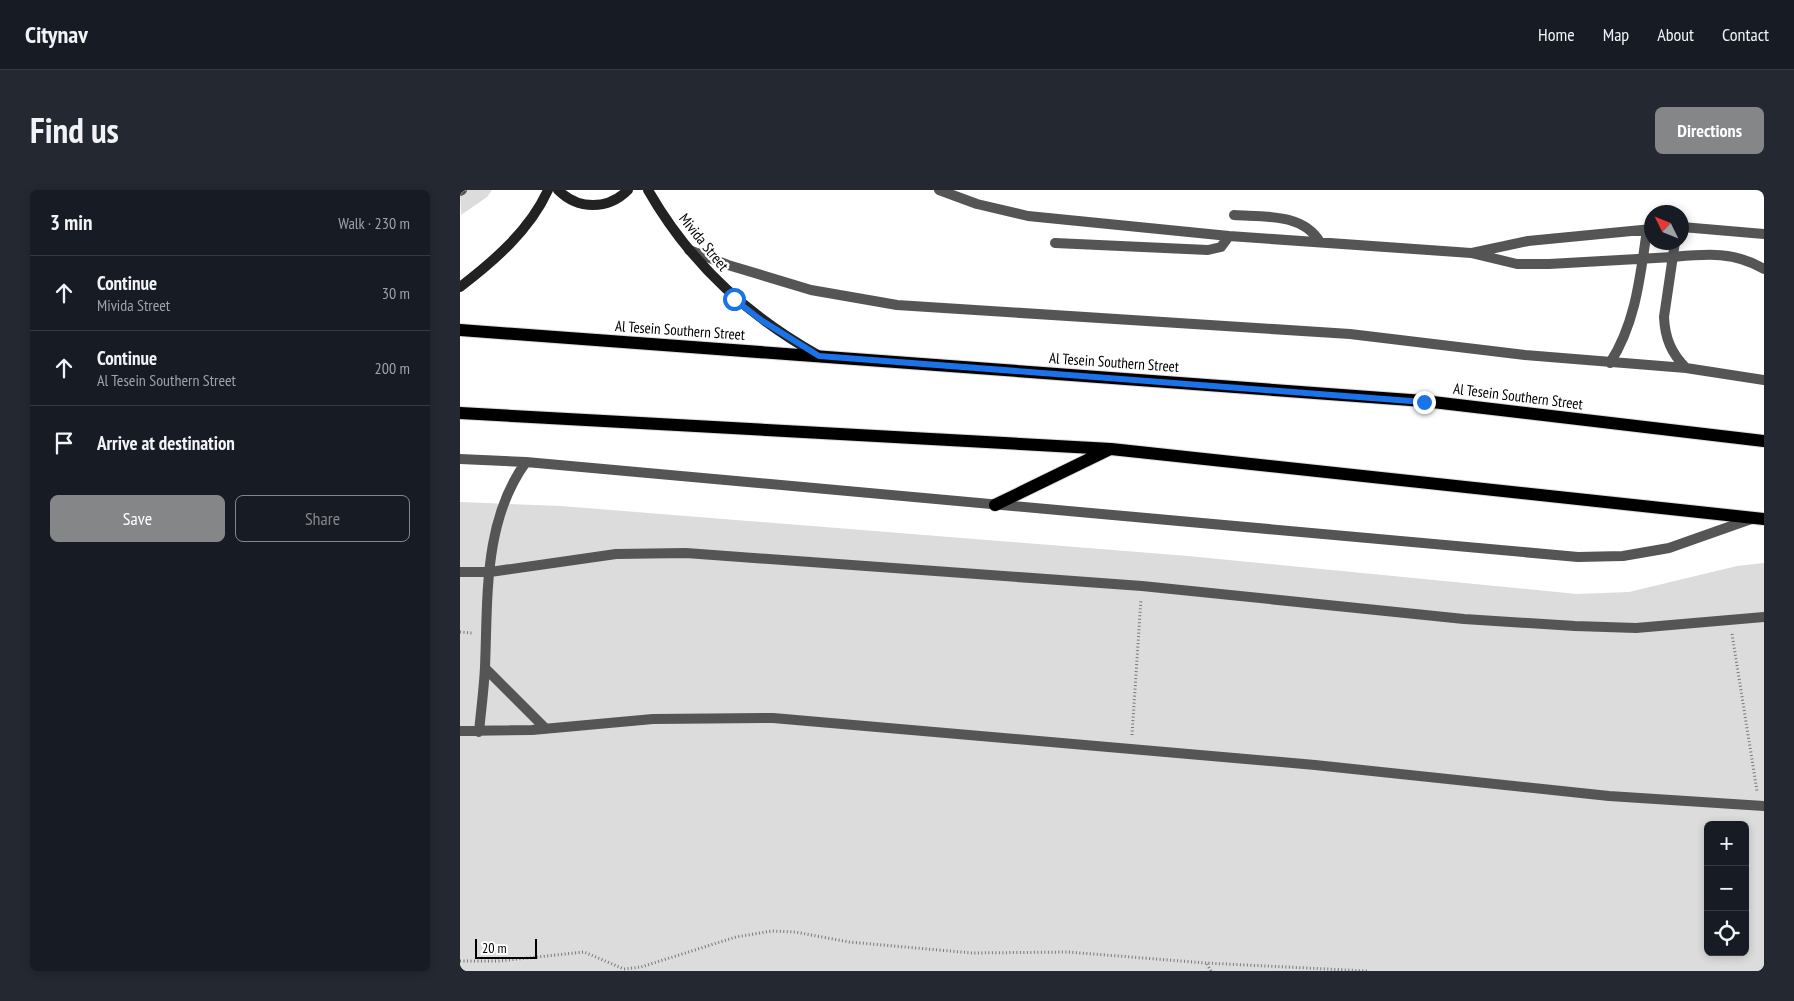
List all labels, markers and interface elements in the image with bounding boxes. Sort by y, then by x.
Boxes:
text: Citynav [25,19,88,50]
text: Home [1538,23,1575,46]
text: Map [1603,23,1629,46]
text: About [1657,23,1694,46]
text: Contact [1722,23,1769,46]
text: Find us [30,107,119,153]
button: Directions [1655,107,1764,154]
north arrow [1644,205,1689,250]
text: 3 min [50,209,92,236]
street label: Mivida Street [675,209,733,275]
text: Walk · 230 m [338,213,410,233]
text: Continue [97,271,157,295]
icon: ahead [50,279,78,307]
text: 30 m [382,283,410,303]
route start [723,288,746,311]
text: Mivida Street [97,295,170,315]
street label: Al Tesein Southern Street [614,316,746,344]
text: Continue [97,346,157,370]
street label: Al Tesein Southern Street [1048,348,1180,376]
icon: ahead [50,354,78,382]
text: 200 m [375,358,410,378]
text: Al Tesein Southern Street [97,370,236,390]
street label: Al Tesein Southern Street [1452,379,1584,413]
route end [1413,391,1436,414]
icon: arrive [50,429,78,457]
text: Arrive at destination [97,431,235,455]
button: Save [50,495,225,542]
button: Share [235,495,410,542]
map controls [1704,821,1749,956]
button: + [1704,821,1749,866]
button: − [1704,866,1749,911]
button: locate [1704,911,1749,956]
scale bar [475,936,538,959]
text: 20 m [482,939,507,957]

